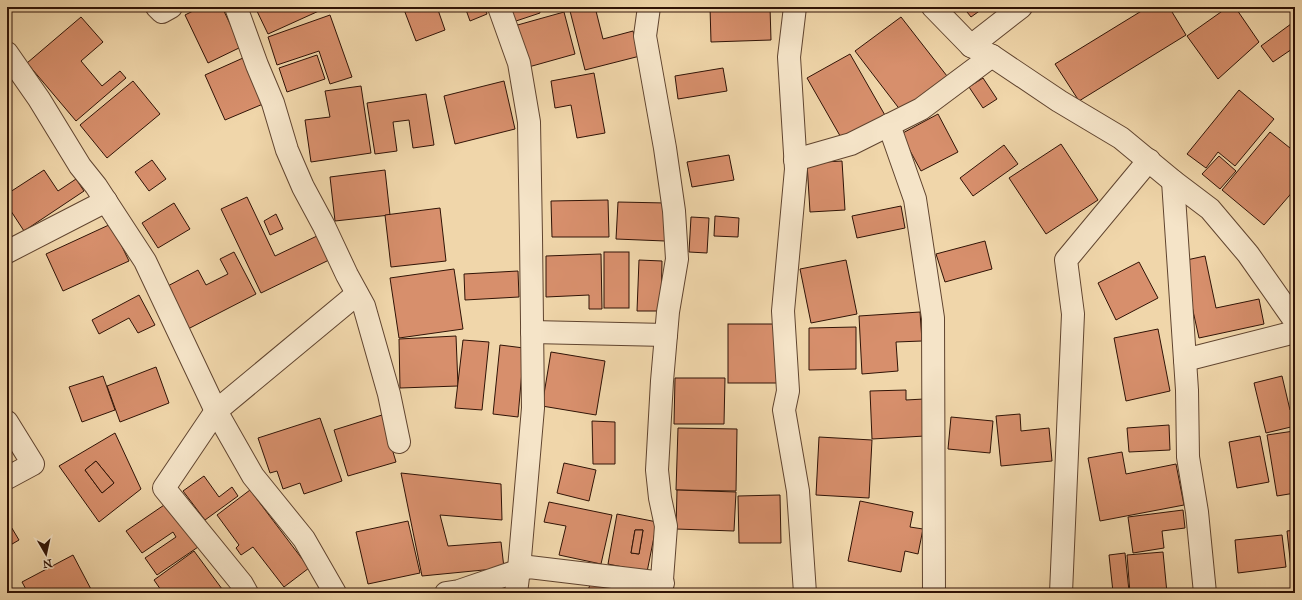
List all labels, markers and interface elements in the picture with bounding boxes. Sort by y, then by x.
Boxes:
north arrow [26,534,66,574]
text: N [41,556,53,571]

